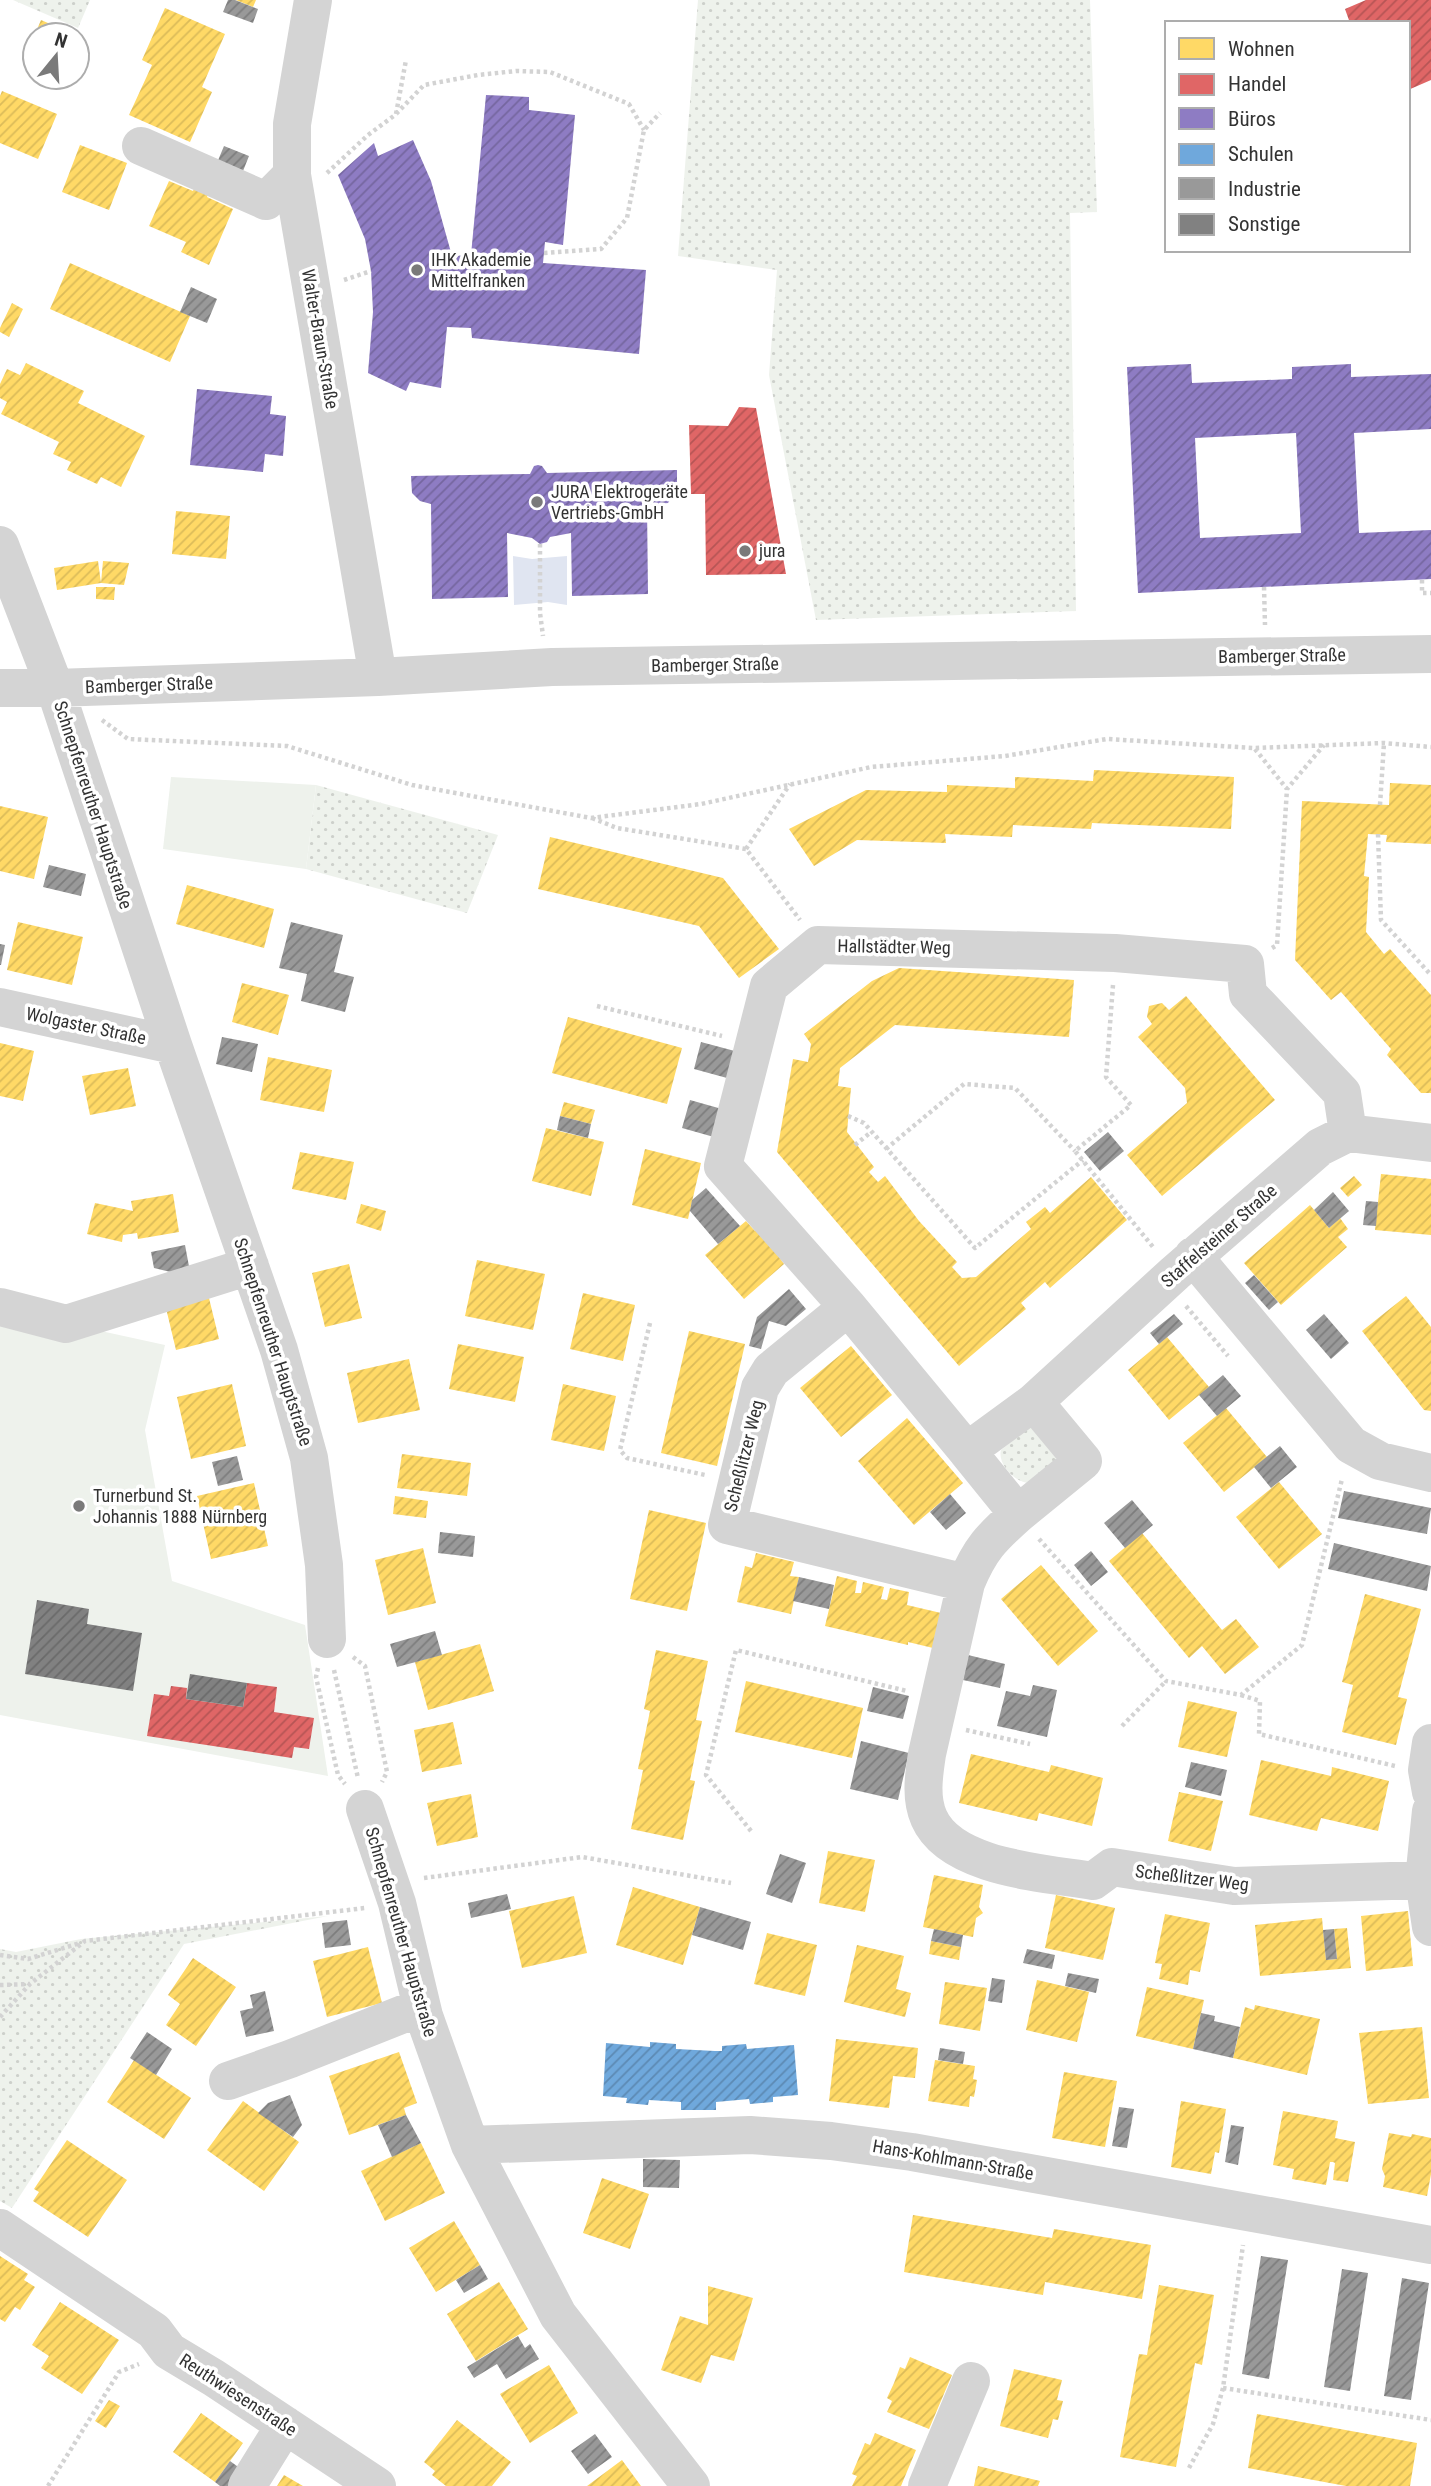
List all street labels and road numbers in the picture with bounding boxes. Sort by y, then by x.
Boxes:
street label: Walter-Braun-Straße [298,267,343,410]
street label: Bamberger Straße [1218,644,1346,667]
street label: Bamberger Straße [651,653,779,676]
street label: Bamberger Straße [85,672,213,697]
street label: Schnepfenreuther Hauptstraße [50,698,137,911]
street label: Hallstädter Weg [837,935,951,958]
street label: Wolgaster Straße [24,1003,148,1048]
street label: Staffelsteiner Straße [1157,1180,1281,1291]
street label: Schnepfenreuther Hauptstraße [230,1235,317,1448]
street label: Scheßlitzer Weg [719,1398,768,1514]
street label: Schnepfenreuther Hauptstraße [361,1824,442,2039]
street label: Scheßlitzer Weg [1134,1860,1250,1895]
street label: Hans-Kohlmann-Straße [871,2135,1035,2184]
street label: Reuthwiesenstraße [176,2349,301,2440]

